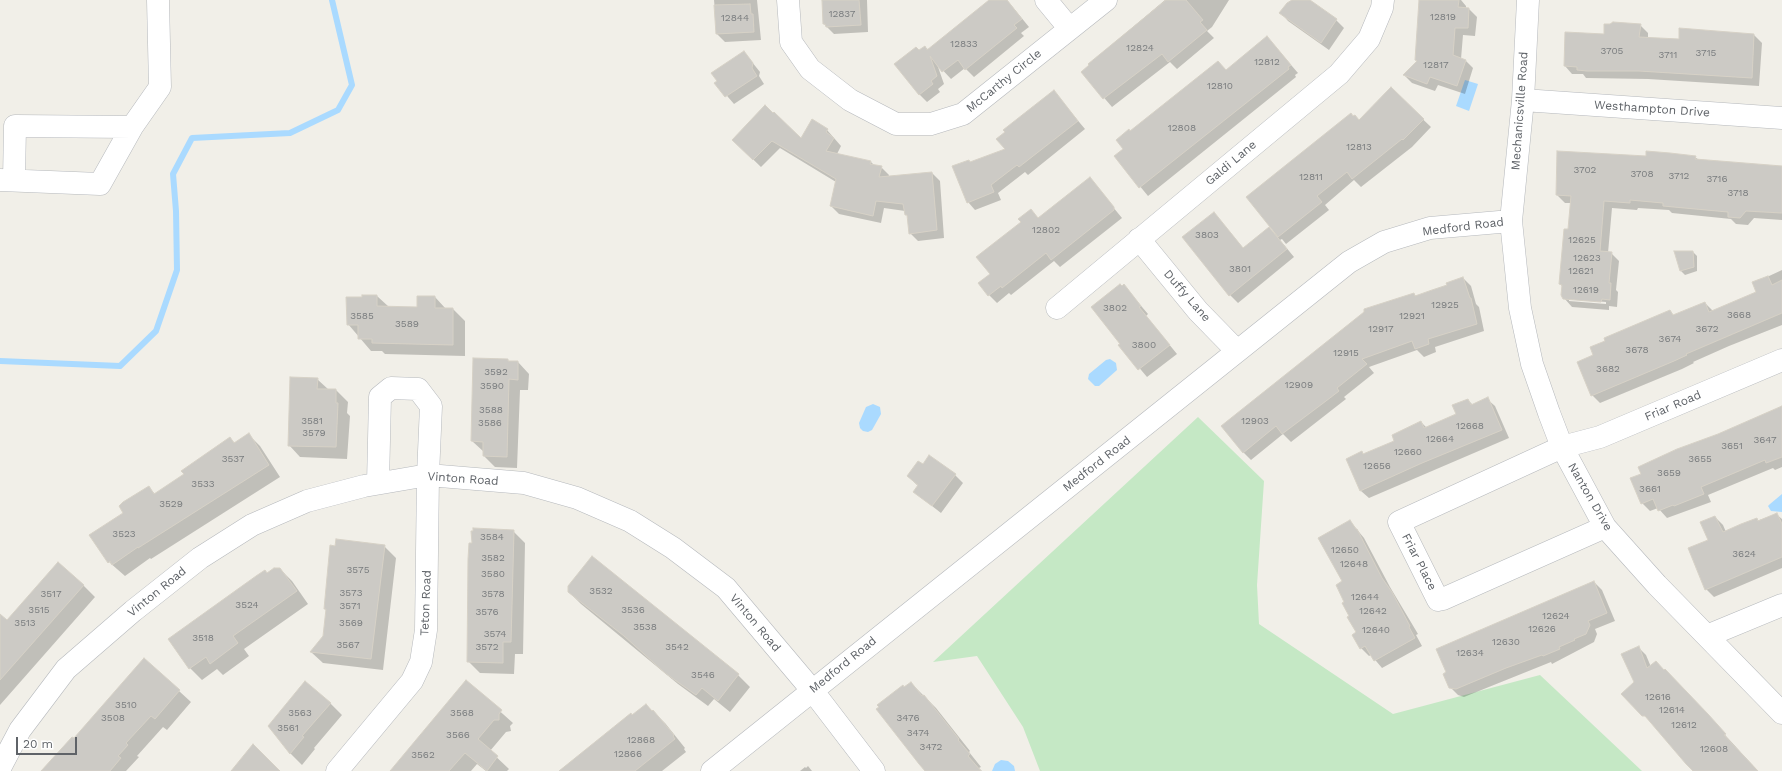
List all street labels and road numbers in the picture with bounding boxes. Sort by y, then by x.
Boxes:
street label: McCarthy Circle [964,46,1044,116]
street label: Mechanicsville Road [1509,51,1531,171]
street label: Westhampton Drive [1594,98,1710,120]
street label: Galdi Lane [1203,137,1259,189]
street label: Medford Road [1421,215,1505,239]
street label: Duffy Lane [1161,267,1213,325]
street label: Friar Road [1643,388,1703,424]
street label: Medford Road [1060,433,1134,495]
street label: Nanton Drive [1565,460,1615,534]
street label: Vinton Road [427,469,499,489]
street label: Friar Place [1398,531,1440,593]
street label: Vinton Road [125,564,189,620]
street label: Teton Road [418,570,434,636]
street label: Vinton Road [727,591,783,655]
street label: Medford Road [807,634,879,696]

